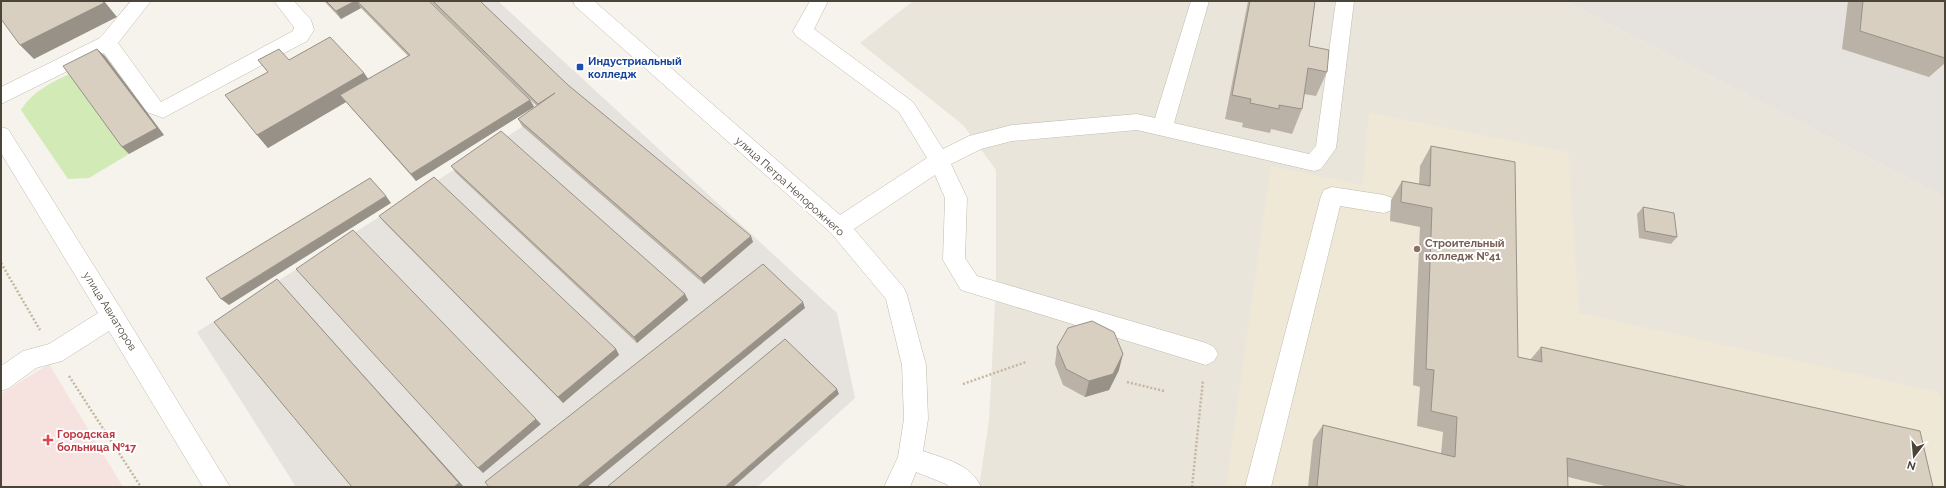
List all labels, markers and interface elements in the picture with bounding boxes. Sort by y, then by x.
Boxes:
place label: Индустриальный колледж [588,55,682,81]
marker: Индустриальный колледж [575,62,585,72]
street label: улица Петра Непорожнего [732,134,847,239]
place label: Строительный колледж №41 [1425,237,1505,263]
marker: Строительный колледж №41 [1412,244,1422,254]
street label: улица Авиаторов [80,270,139,353]
place label: Городская больница №17 [57,428,137,454]
marker: Городская больница №17 [42,434,54,446]
north arrow [1894,436,1934,476]
text: N [1906,458,1917,473]

